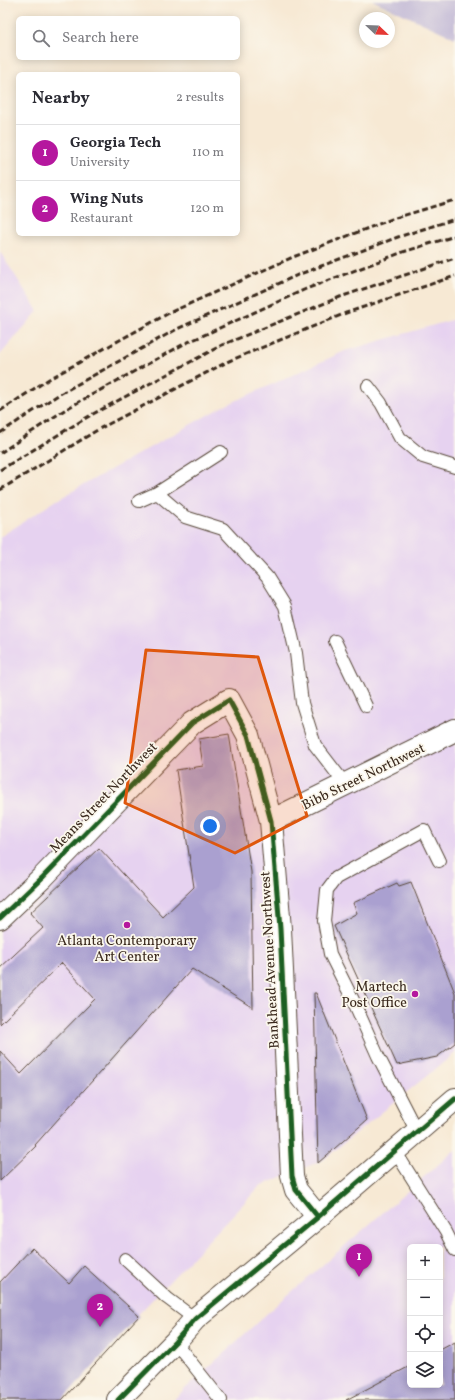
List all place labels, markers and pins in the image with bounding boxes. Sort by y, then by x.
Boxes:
marker: Atlanta Contemporary Art Center [122,920,132,930]
place label: Atlanta Contemporary Art Center [57,932,197,967]
place label: Martech Post Office [342,978,407,1013]
marker: Martech Post Office [410,989,420,999]
pin: 1 [346,1244,372,1277]
pin: 2 [87,1294,113,1327]

